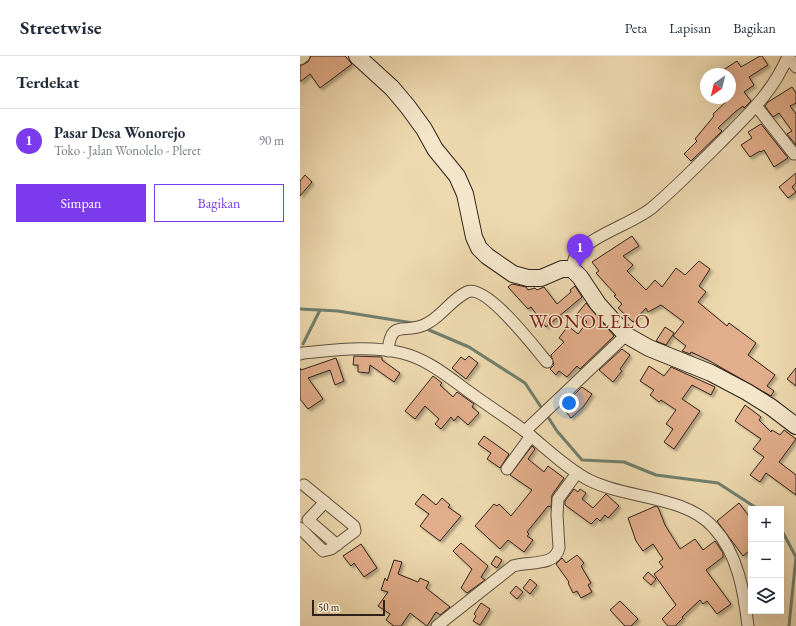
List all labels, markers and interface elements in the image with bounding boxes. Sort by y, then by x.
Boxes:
text: Streetwise [20,15,102,40]
text: Peta [625,19,647,37]
text: Lapisan [669,19,711,37]
text: Bagikan [733,19,776,37]
north arrow [700,68,736,104]
text: Terdekat [16,71,79,93]
text: Pasar Desa Wonorejo [54,123,185,142]
text: 1 [26,132,32,149]
text: 90 m [259,132,284,149]
text: Toko · Jalan Wonolelo - Pleret [54,142,201,159]
button: Simpan [16,184,146,222]
button: Bagikan [154,184,284,222]
pin: 1 [567,234,593,267]
district label: WONOLELO [529,308,651,334]
your location [559,393,579,413]
map controls [748,506,784,614]
button: + [748,506,784,542]
button: − [748,542,784,578]
button: layers [748,578,784,614]
scale bar [312,598,385,617]
text: 50 m [318,600,339,614]

